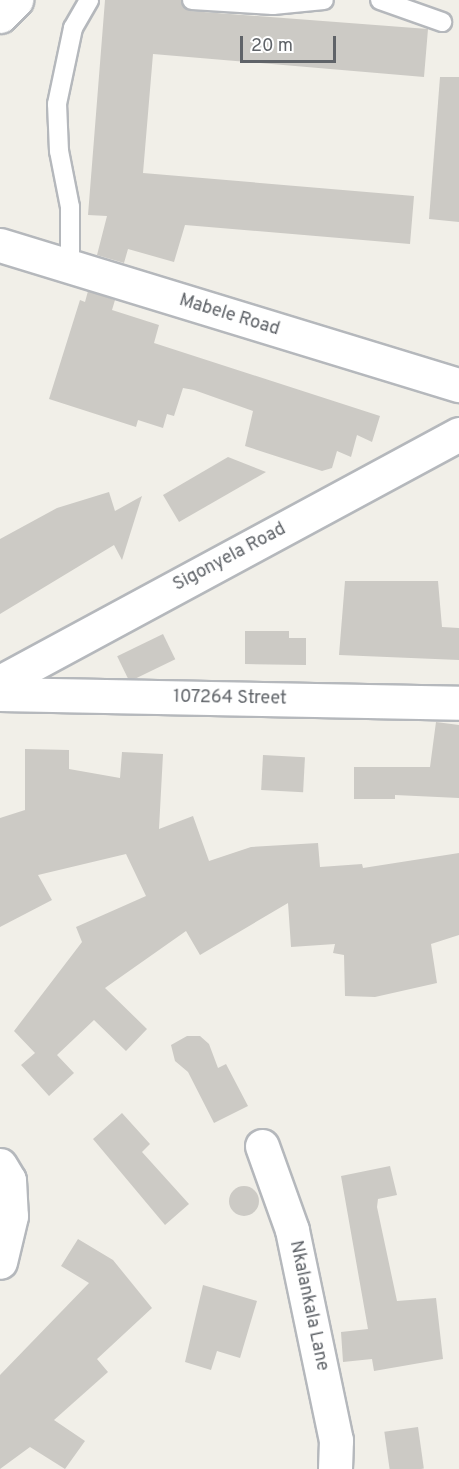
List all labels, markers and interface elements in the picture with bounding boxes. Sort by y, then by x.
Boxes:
scale bar [243,24,339,62]
text: 20 m [251,35,293,58]
street label: Mabele Road [176,290,282,342]
street label: Sigonyela Road [170,519,290,597]
street label: 107264 Street [173,687,287,711]
street label: Nkalankala Lane [284,1239,332,1373]

